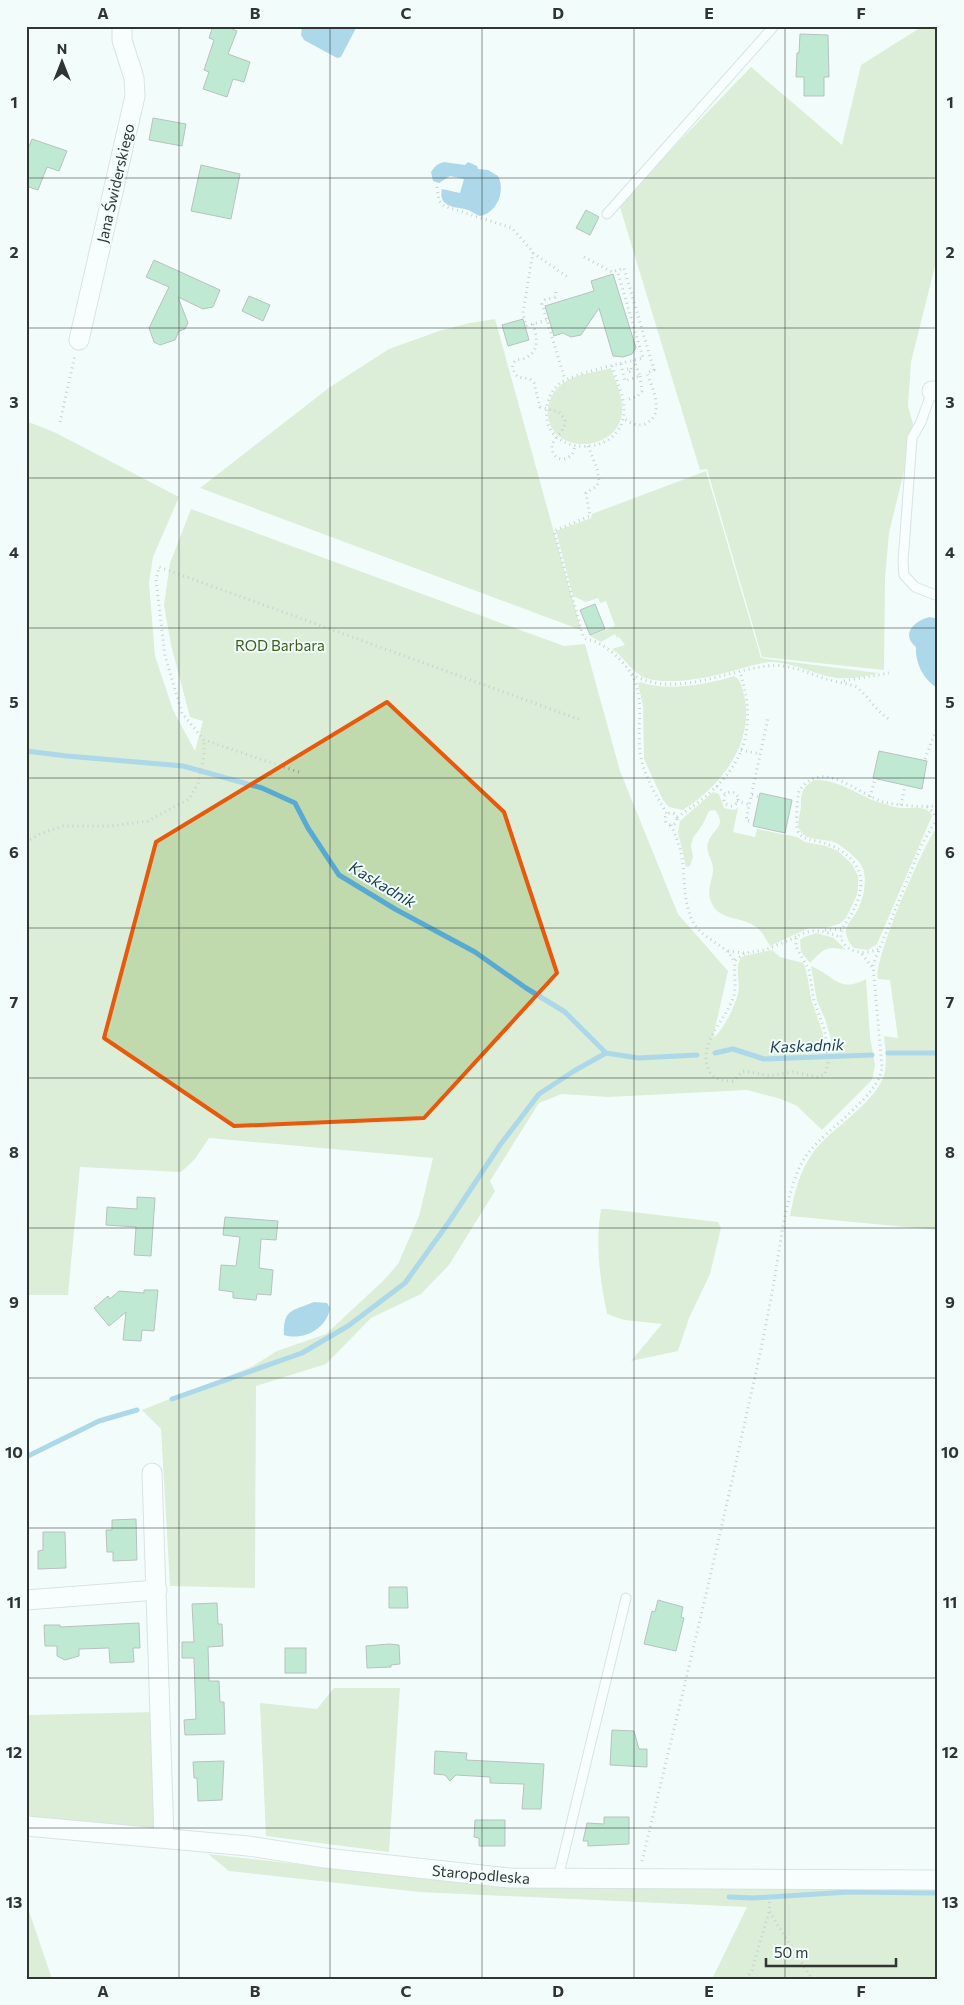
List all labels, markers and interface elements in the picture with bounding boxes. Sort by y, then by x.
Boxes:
text: A [97,3,109,22]
text: B [250,3,261,22]
text: C [401,3,412,22]
text: D [552,3,564,22]
text: E [704,3,714,22]
text: F [856,3,866,22]
north arrow [38,38,88,88]
text: N [57,40,67,57]
text: 1 [10,92,18,111]
text: 1 [946,92,954,111]
street label: Jana Świderskiego [92,121,137,244]
text: 2 [9,242,19,261]
text: 2 [945,242,955,261]
text: 3 [9,392,19,411]
text: 3 [945,392,955,411]
text: 4 [9,542,19,561]
text: 4 [945,542,955,561]
park label: ROD Barbara [235,636,325,654]
text: 5 [9,692,19,711]
text: 5 [945,692,955,711]
text: 6 [9,842,19,861]
text: 6 [945,842,955,861]
water label: Kaskadnik [346,857,420,912]
text: 7 [10,992,19,1011]
text: 7 [946,992,955,1011]
water label: Kaskadnik [769,1034,845,1056]
text: 8 [9,1142,19,1161]
text: 8 [945,1142,955,1161]
text: 9 [9,1292,19,1311]
text: 9 [945,1292,955,1311]
text: 10 [5,1442,23,1461]
text: 10 [941,1442,959,1461]
text: 11 [7,1592,21,1611]
text: 11 [943,1592,957,1611]
text: 12 [6,1742,22,1761]
text: 12 [942,1742,958,1761]
street label: Staropodleska [431,1861,531,1887]
text: 13 [6,1892,22,1911]
text: 13 [942,1892,958,1911]
scale bar [766,1935,896,1967]
text: 50 m [774,1943,808,1961]
text: A [97,1981,109,2000]
text: B [250,1981,261,2000]
text: C [401,1981,412,2000]
text: D [552,1981,564,2000]
text: E [704,1981,714,2000]
text: F [856,1981,866,2000]

